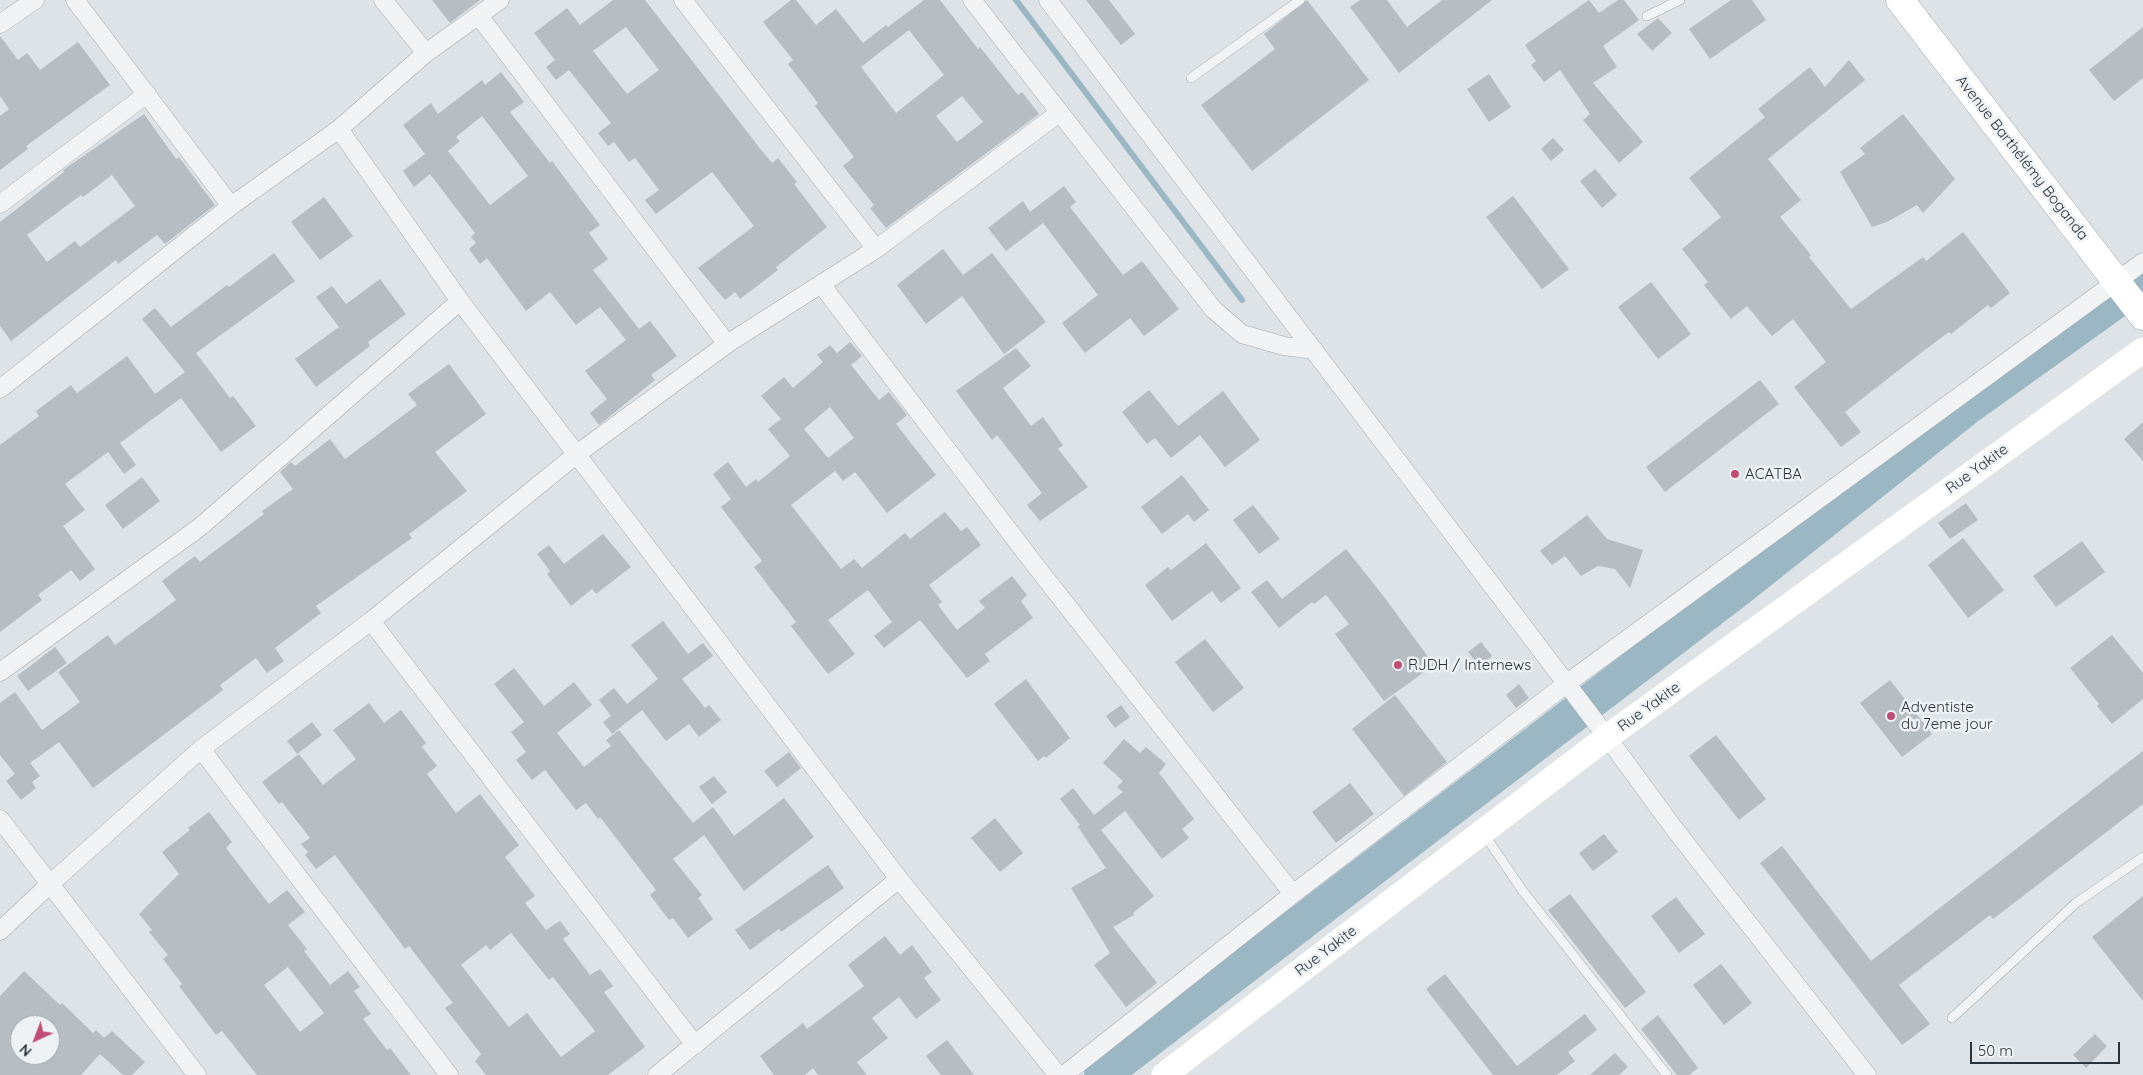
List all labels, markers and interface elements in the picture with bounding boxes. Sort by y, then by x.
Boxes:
street label: Avenue Barthélémy Boganda [1952,72,2092,244]
street label: Rue Yakite [1942,440,2012,498]
place label: ACATBA [1745,465,1802,483]
marker: ACATBA [1729,468,1741,480]
place label: RJDH / Internews [1408,656,1531,674]
marker: RJDH / Internews [1392,659,1404,671]
street label: Rue Yakite [1614,678,1684,736]
place label: Adventiste du 7eme jour [1901,698,1993,733]
marker: Adventiste du 7eme jour [1885,710,1897,722]
street label: Rue Yakite [1292,922,1360,980]
north arrow [10,1015,60,1065]
scale bar [1973,1032,2123,1064]
text: N [16,1040,35,1060]
text: 50 m [1978,1041,2013,1060]

